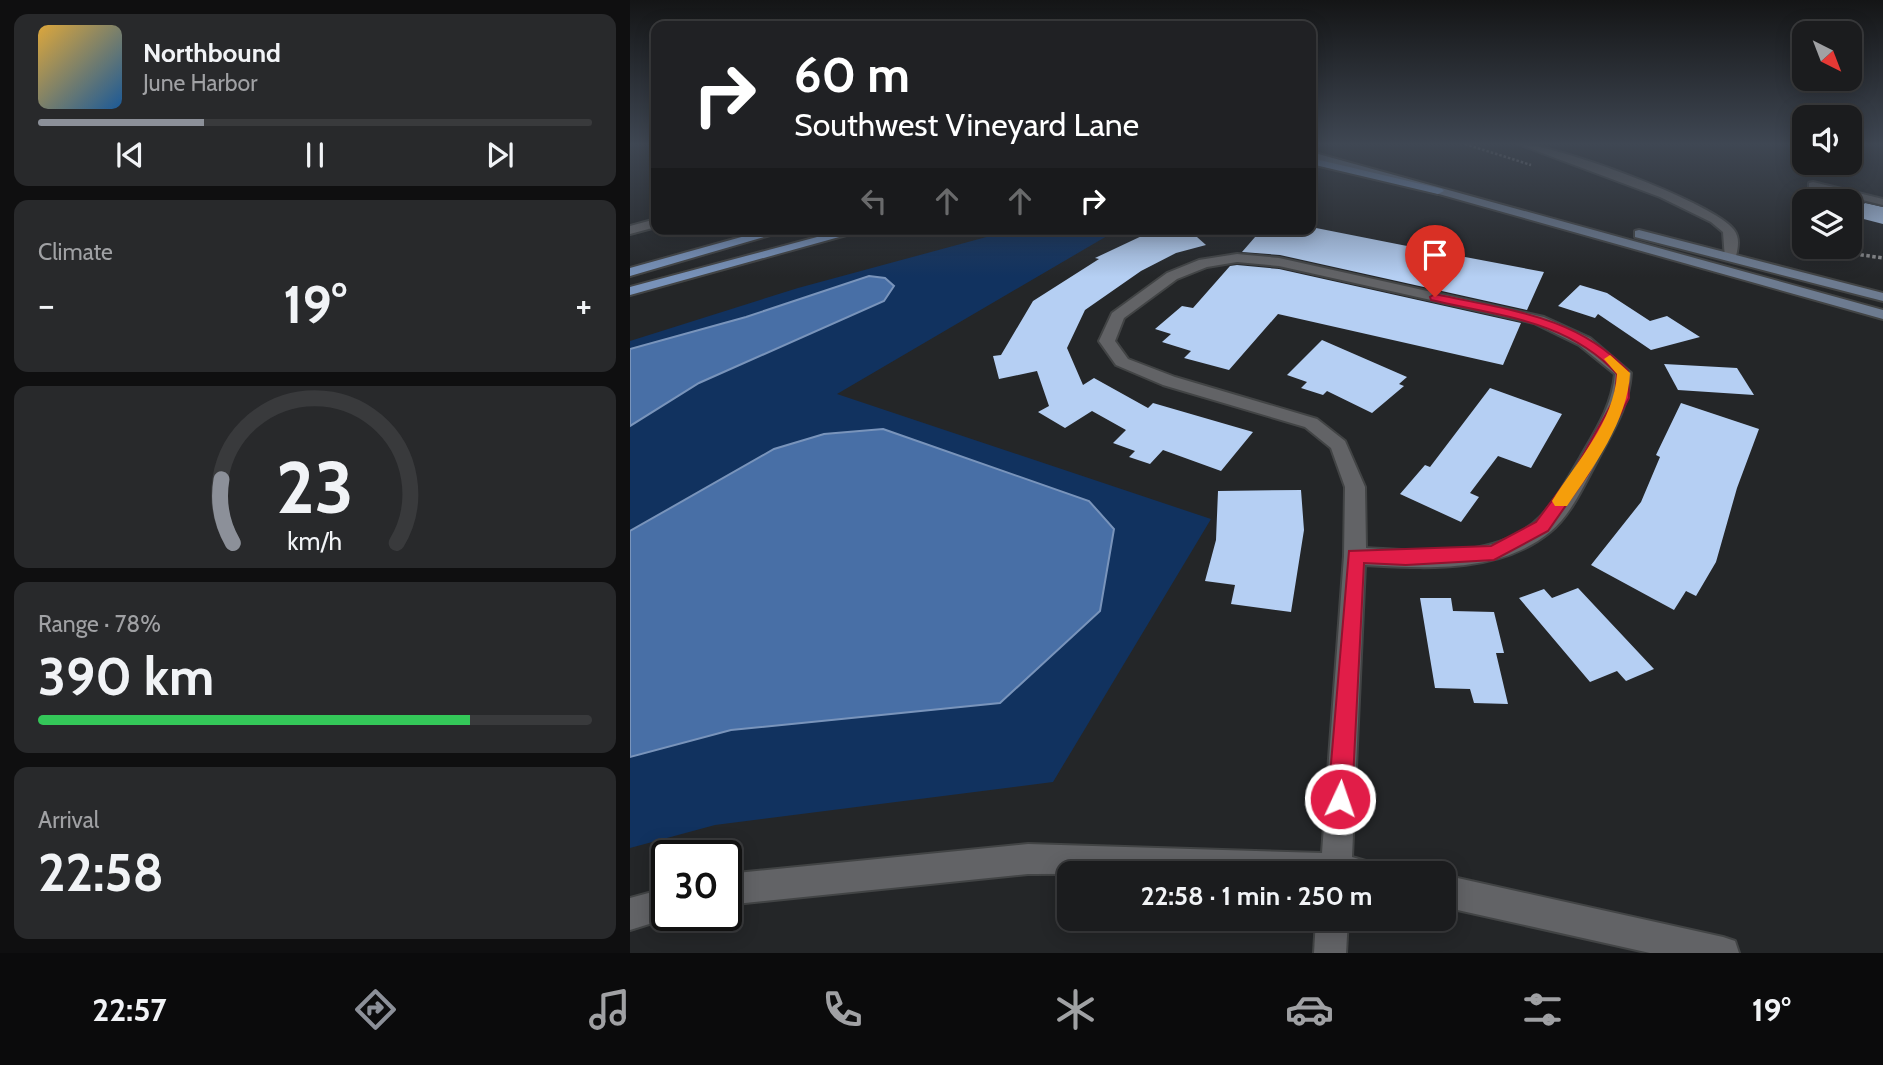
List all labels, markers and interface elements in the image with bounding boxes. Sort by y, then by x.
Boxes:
north arrow [1792,21,1862,91]
map controls [1792,21,1862,259]
text: Northbound [143,37,281,69]
text: 60 m [794,45,910,104]
icon: right [679,49,770,140]
text: June Harbor [143,69,257,97]
text: Southwest Vineyard Lane [794,105,1139,144]
button: sound [1792,105,1862,175]
icon: previous [111,136,149,174]
icon: pause [296,136,334,174]
icon: next [481,136,519,174]
icon: left [855,182,893,220]
icon: ahead [928,182,966,220]
icon: ahead [1001,182,1039,220]
icon: right [1074,182,1112,220]
button: layers [1792,189,1862,259]
pin [1405,225,1465,297]
icon: arrive [1416,236,1454,274]
text: Climate [38,238,113,266]
text: 19° [283,273,347,336]
text: − [38,281,55,328]
text: + [575,281,592,328]
text: 23 [276,443,354,531]
text: km/h [288,525,342,555]
text: Range · 78% [38,610,161,638]
text: 390 km [38,645,214,708]
position arrow [1303,762,1377,836]
text: Arrival [38,806,99,834]
speed limit sign: 30 [651,840,742,931]
text: 22:58 [38,841,164,904]
text: 22:58 · 1 min · 250 m [1141,880,1372,912]
icon: directions [351,985,400,1034]
icon: music [585,985,634,1034]
icon: phone [818,985,867,1034]
icon: climate [1051,985,1100,1034]
icon: car [1285,985,1334,1034]
icon: filters [1518,985,1567,1034]
text: 22:57 [92,990,167,1029]
text: 19° [1752,990,1791,1029]

